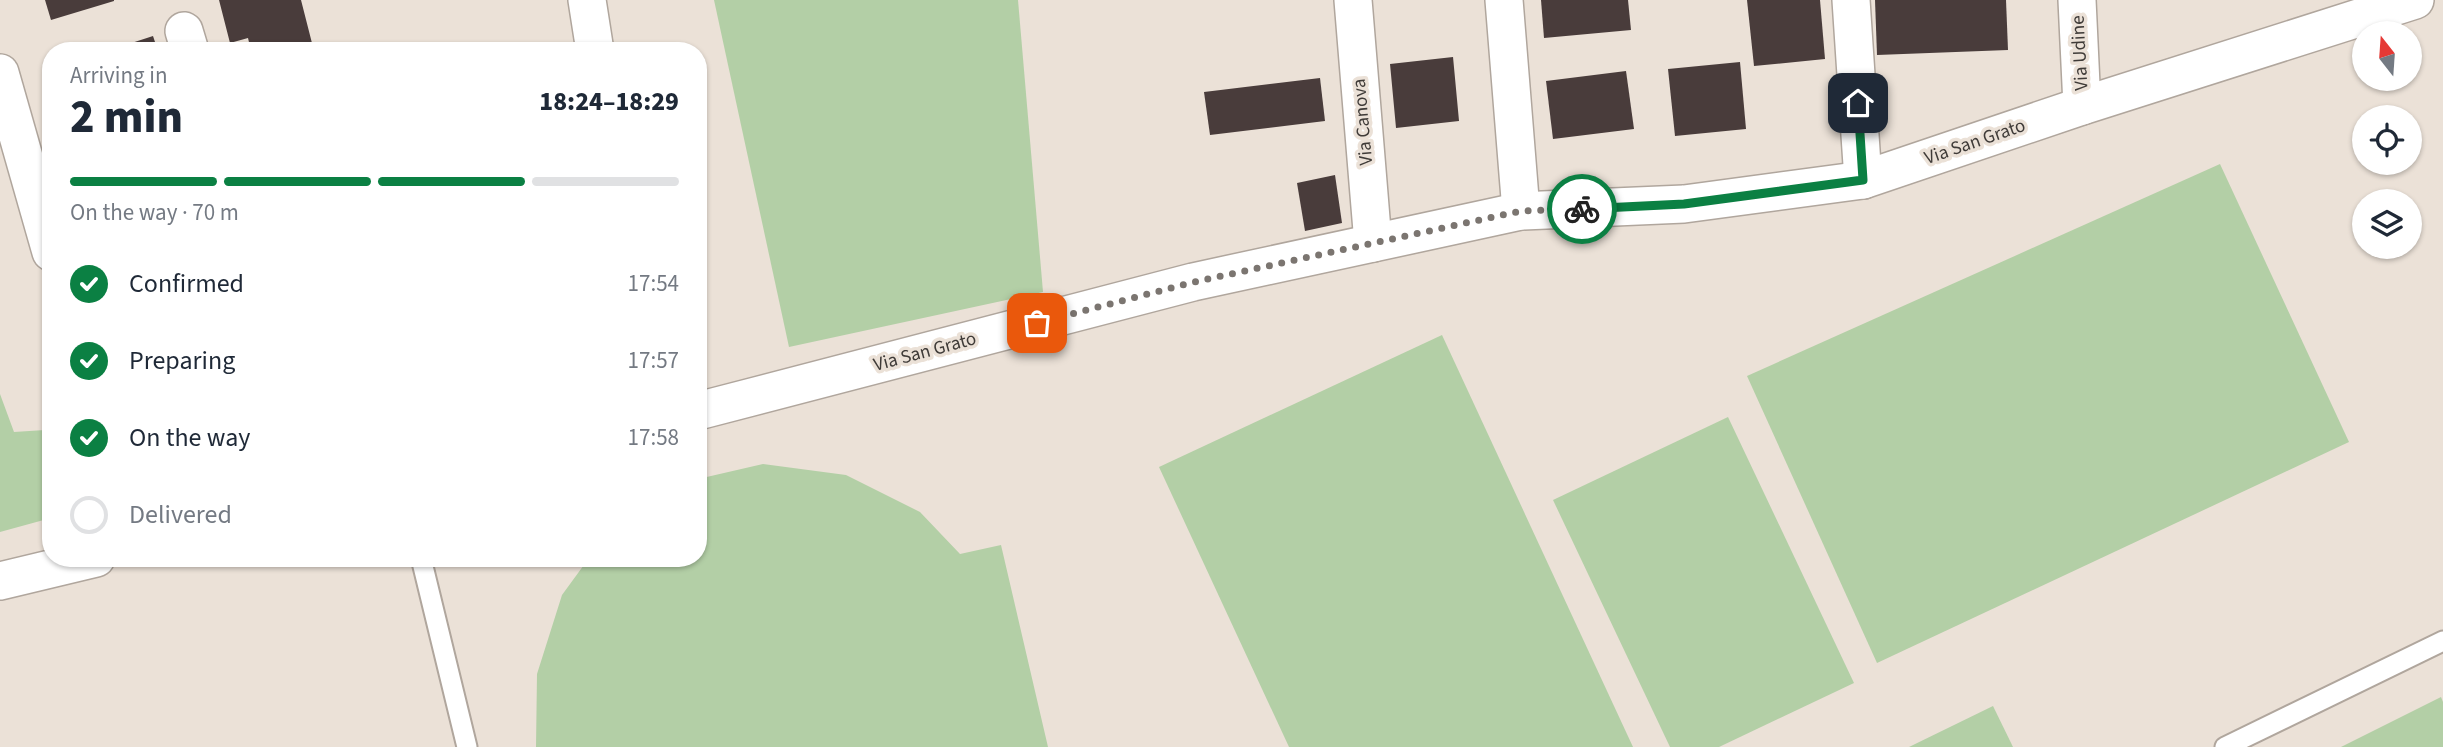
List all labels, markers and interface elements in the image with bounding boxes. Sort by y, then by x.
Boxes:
street label: Via Udine [2065,15,2095,91]
north arrow [2352,21,2422,91]
map controls [2352,21,2422,259]
text: Arriving in [70,59,168,92]
pin [1828,73,1888,133]
street label: Via Canova [1346,78,1380,166]
text: 18:24–18:29 [539,83,679,120]
icon: home [1839,84,1877,122]
text: 2 min [70,85,183,150]
button: locate [2352,105,2422,175]
street label: Via San Grato [1921,112,2029,172]
courier [1547,174,1617,244]
button: layers [2352,189,2422,259]
icon: bike [1563,190,1601,228]
text: On the way · 70 m [70,196,239,229]
icon: check [70,265,108,303]
text: Confirmed [129,265,244,302]
text: 17:54 [628,267,679,300]
pin [1007,293,1067,353]
icon: bag [1018,304,1056,342]
street label: Via San Grato [871,325,979,379]
icon: check [70,342,108,380]
text: Preparing [129,342,235,379]
text: 17:57 [628,344,679,377]
icon: check [70,419,108,457]
text: On the way [129,419,250,456]
text: 17:58 [628,421,679,454]
text: Delivered [129,496,232,533]

